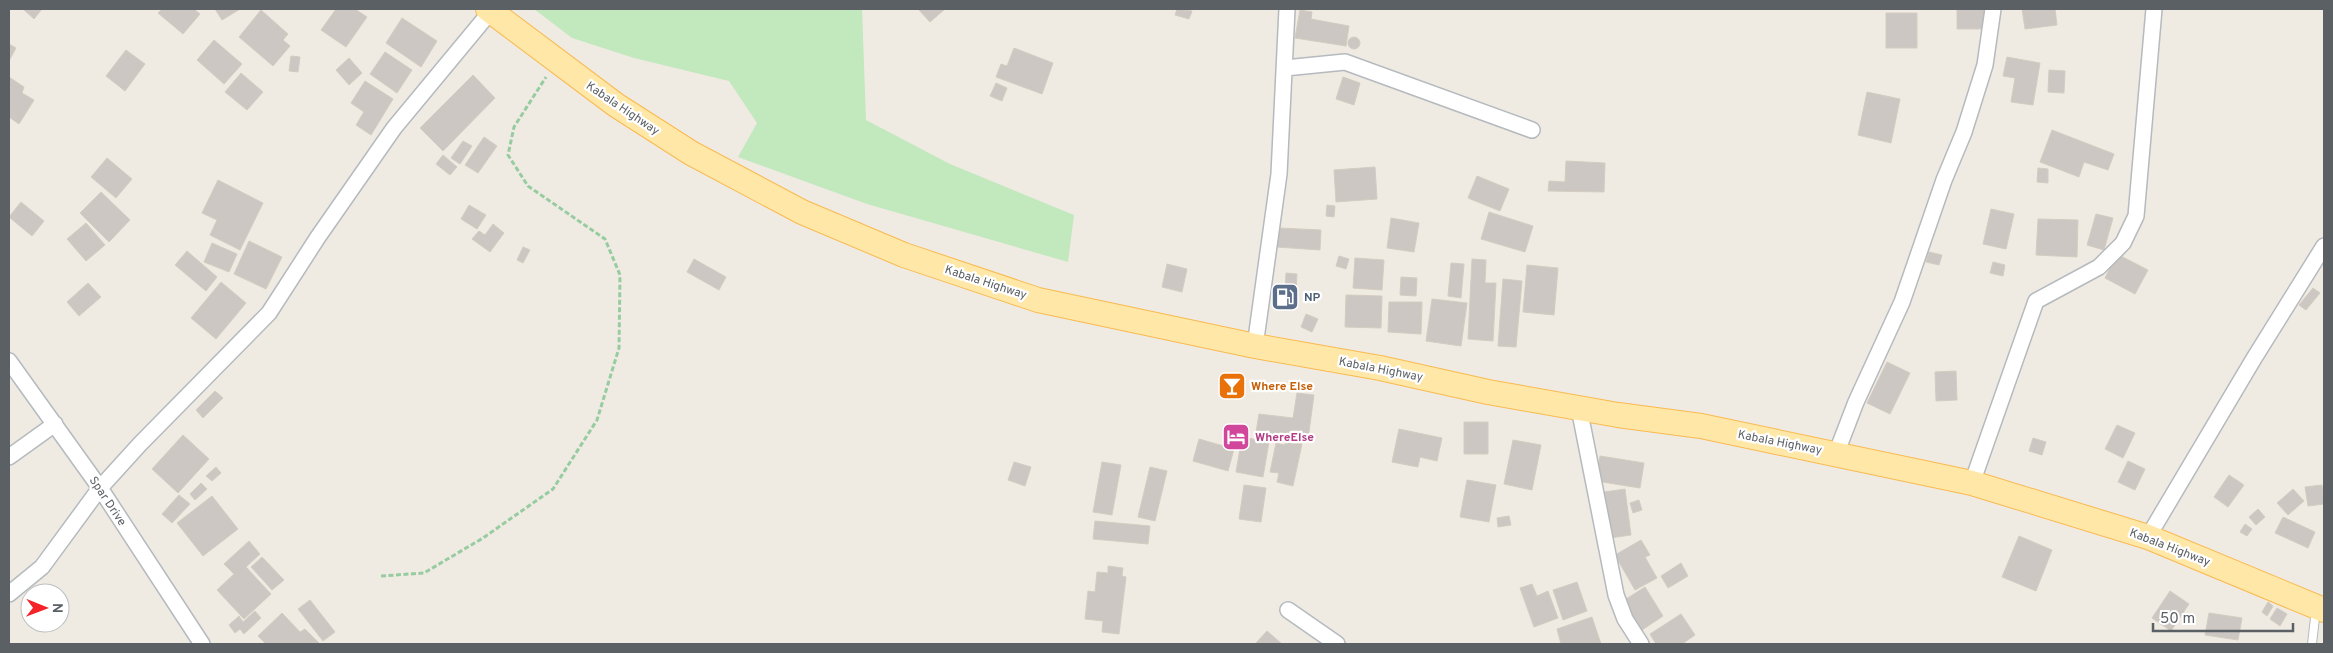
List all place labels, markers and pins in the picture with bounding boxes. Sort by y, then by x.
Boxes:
fuel station icon: NP [1270,282,1300,312]
place label: NP [1304,290,1321,306]
bar icon: Where Else [1217,371,1247,401]
place label: Where Else [1251,379,1313,395]
hotel icon: WhereElse [1221,422,1251,452]
place label: WhereElse [1255,430,1314,446]

